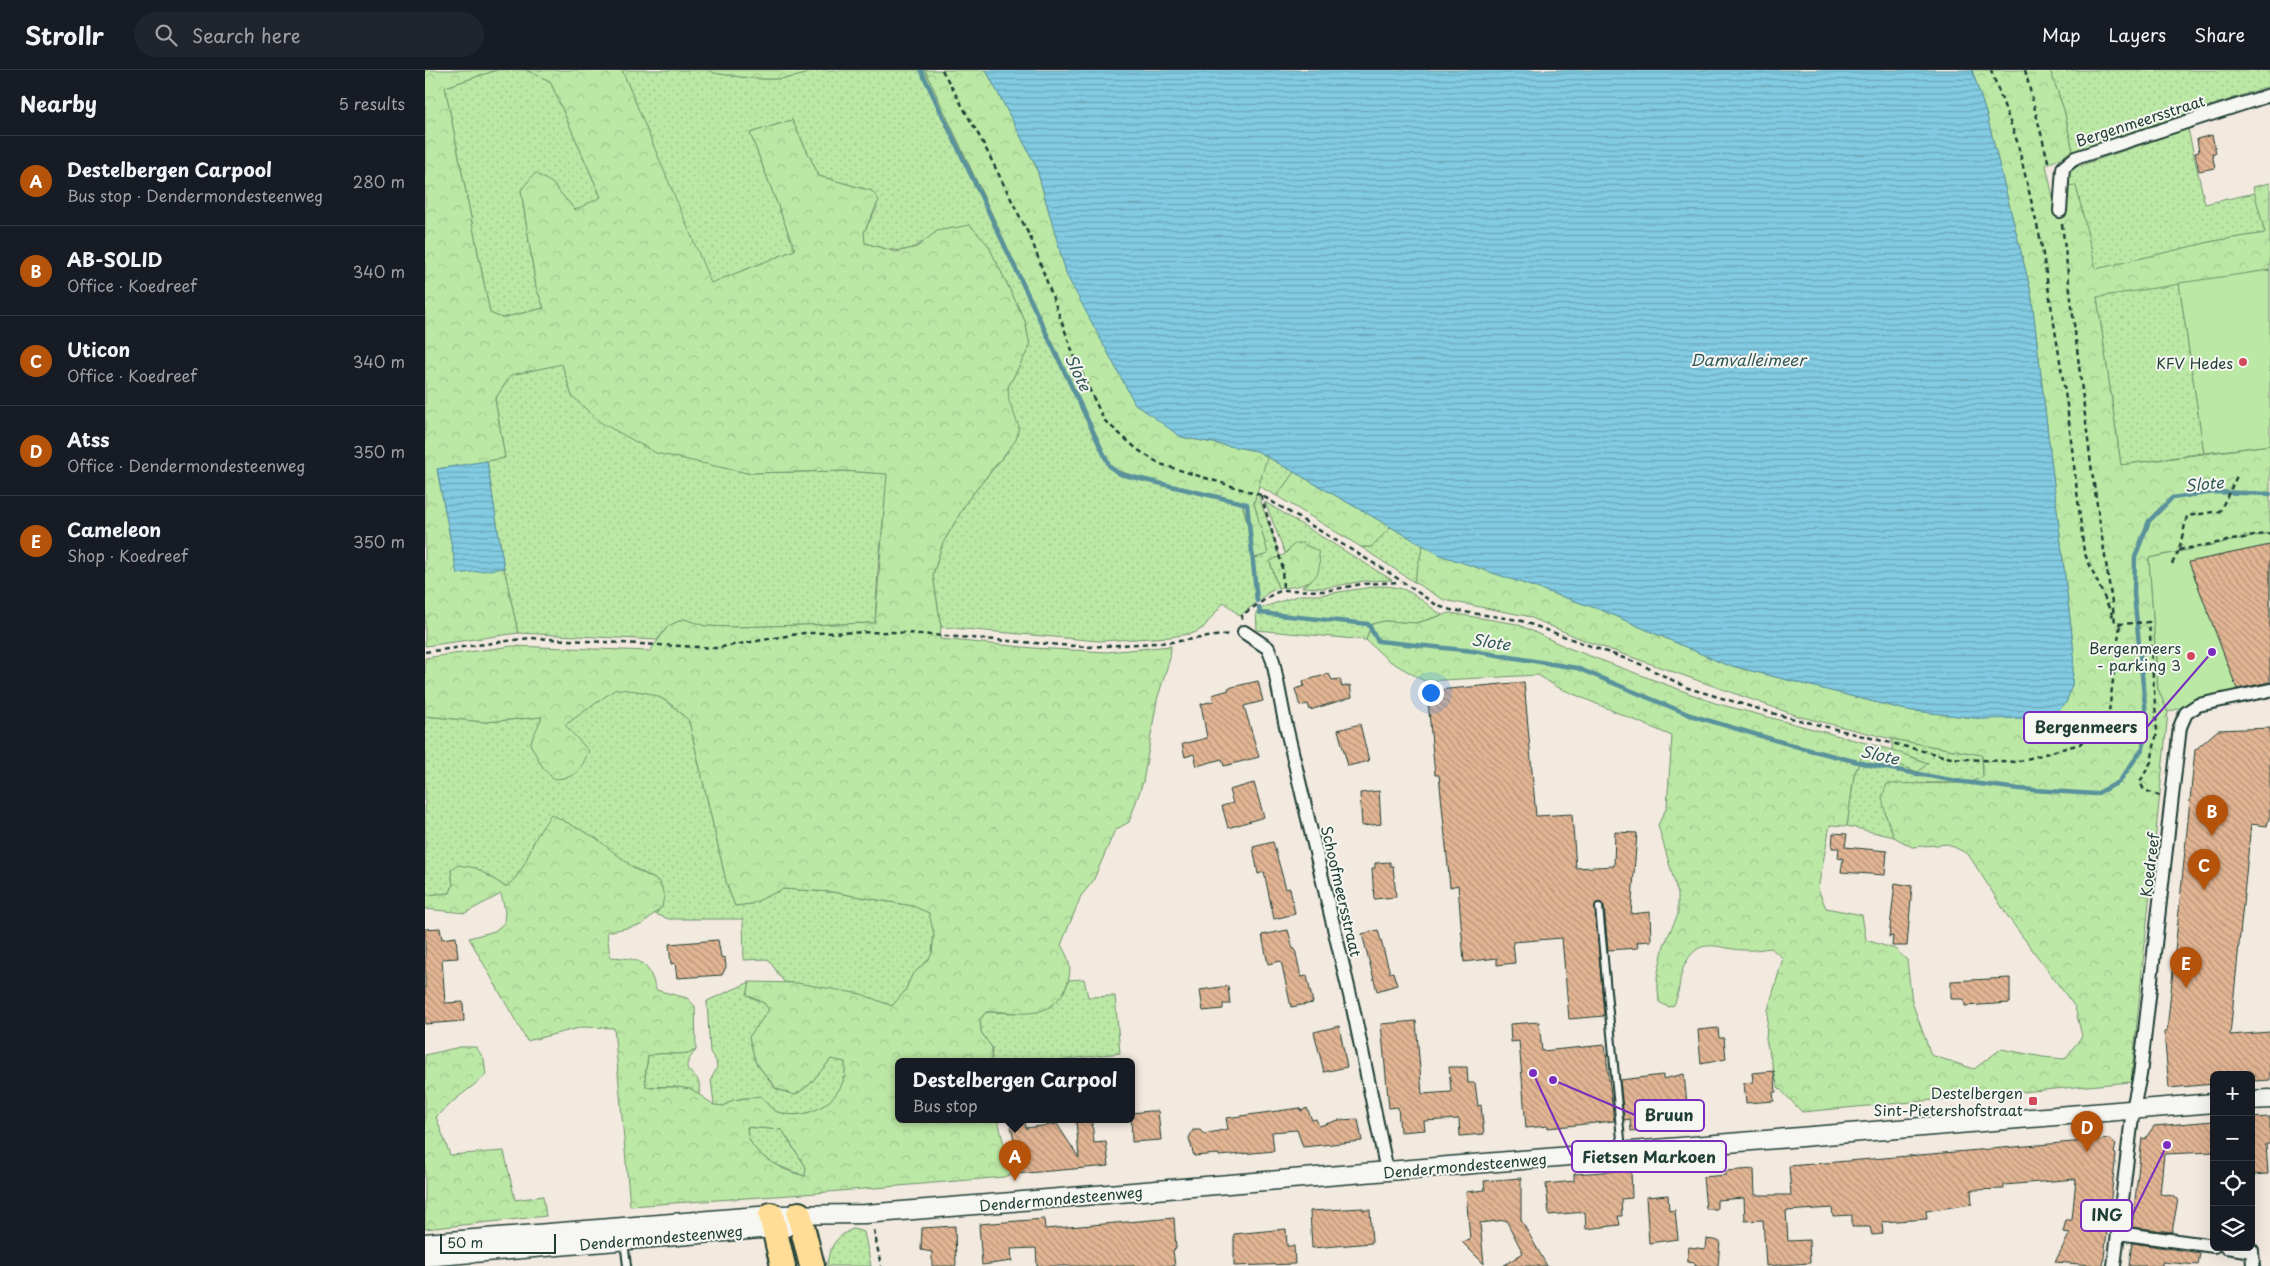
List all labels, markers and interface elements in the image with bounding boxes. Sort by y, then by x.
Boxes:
search box [134,12,484,57]
text: Strollr [25,17,104,53]
icon: search [152,21,180,49]
text: Search here [192,21,301,49]
text: Map [2042,21,2081,48]
text: Layers [2109,21,2166,48]
text: Share [2194,21,2245,48]
text: Nearby [20,87,97,119]
street label: Bergenmeersstraat [2073,88,2208,152]
text: 5 results [338,91,405,115]
text: Destelbergen Carpool [67,155,272,183]
text: A [30,169,42,193]
text: 280 m [353,169,405,193]
text: Bus stop · Dendermondesteenweg [67,183,323,207]
text: AB-SOLID [67,245,163,273]
text: B [31,259,41,283]
text: 340 m [353,259,405,283]
text: Office · Koedreef [67,273,197,297]
text: Uticon [67,335,130,363]
water label: Damvalleimeer [1690,347,1808,371]
text: C [30,349,42,373]
text: 340 m [353,349,405,373]
water label: Slote [1060,349,1099,396]
place label: KFV Hedes [2156,351,2233,374]
marker: KFV Hedes [2237,356,2249,368]
text: Office · Koedreef [67,363,197,387]
text: Atss [67,425,109,453]
text: D [30,439,42,463]
text: 350 m [353,439,405,463]
text: Office · Dendermondesteenweg [67,453,305,477]
water label: Slote [2184,469,2226,497]
text: Cameleon [67,515,161,543]
text: E [31,529,41,553]
text: 350 m [353,529,405,553]
text: Shop · Koedreef [67,543,188,567]
water label: Slote [1470,626,1514,656]
place label: Bergenmeers - parking 3 [2089,636,2181,676]
marker: Bergenmeers - parking 3 [2185,650,2197,662]
your location [1418,680,1444,706]
callout: Bergenmeers [2024,712,2147,743]
text: Bergenmeers [2034,714,2138,738]
water label: Slote [1858,738,1903,770]
pin: B [2196,795,2228,836]
street label: Schoofmeersstraat [1316,823,1368,959]
street label: Koedreef [2134,831,2164,898]
pin: C [2188,849,2220,890]
pin: E [2170,947,2202,988]
popup [895,1058,1135,1123]
text: Destelbergen Carpool [913,1065,1117,1093]
map controls [2210,1071,2255,1251]
button: + [2210,1071,2255,1116]
place label: Destelbergen Sint-Pietershofstraat [1873,1081,2023,1121]
text: Bus stop [913,1093,978,1117]
marker: Destelbergen Sint-Pietershofstraat [2027,1095,2039,1107]
callout: Bruun [1635,1100,1704,1131]
text: Bruun [1644,1102,1694,1126]
pin: D [2071,1111,2103,1152]
button: − [2210,1116,2255,1161]
pin: A [999,1140,1031,1181]
callout: Fietsen Markoen [1572,1141,1726,1172]
text: Fietsen Markoen [1582,1144,1716,1168]
street label: Dendermondesteenweg [1382,1146,1548,1184]
button: locate [2210,1161,2255,1206]
street label: Dendermondesteenweg [978,1179,1144,1217]
callout: ING [2081,1200,2132,1231]
text: ING [2091,1202,2123,1226]
button: layers [2210,1206,2255,1251]
street label: Dendermondesteenweg [578,1218,744,1256]
scale bar [440,1231,556,1254]
text: 50 m [447,1232,483,1253]

